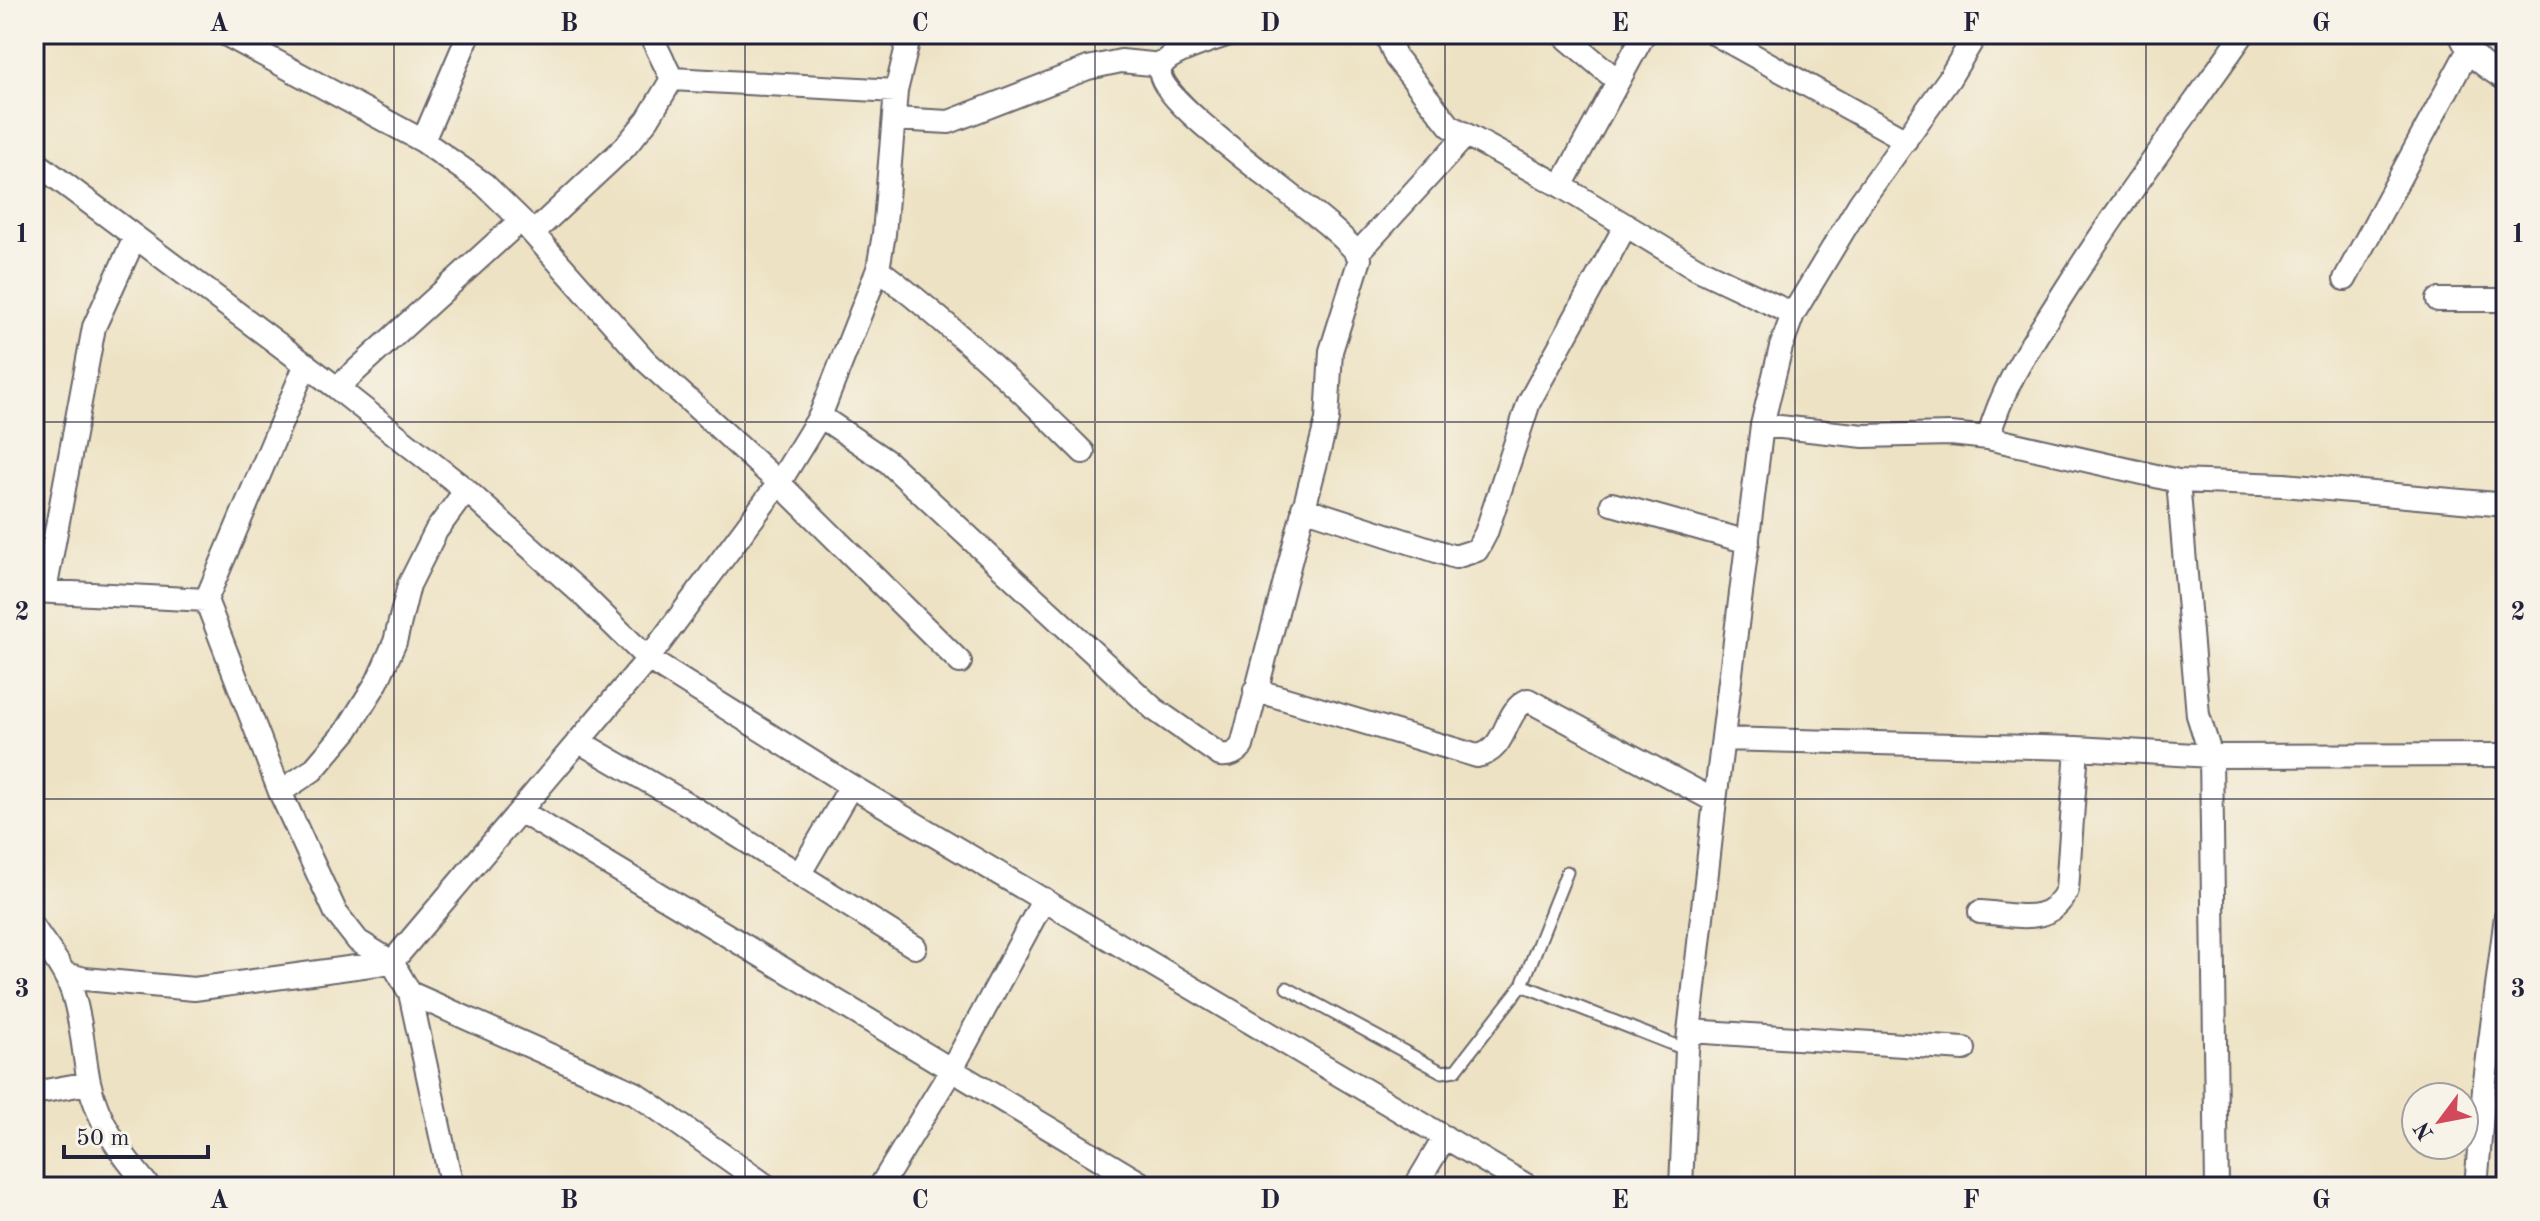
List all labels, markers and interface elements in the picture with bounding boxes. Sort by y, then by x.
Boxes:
text: A [209,11,229,37]
text: B [560,11,578,37]
text: C [911,11,929,37]
text: D [1260,11,1280,37]
text: E [1611,11,1629,37]
text: F [1962,11,1980,37]
text: G [2312,11,2330,37]
text: 1 [14,222,30,248]
text: 1 [2510,222,2526,248]
text: 2 [14,600,30,626]
text: 2 [2510,600,2526,626]
text: 3 [14,977,30,1003]
text: 3 [2510,977,2526,1003]
north arrow [2400,1081,2480,1161]
scale bar [64,1109,208,1159]
text: N [2411,1117,2439,1143]
text: 50 m [76,1127,130,1151]
text: A [209,1188,229,1214]
text: B [560,1188,578,1214]
text: C [911,1188,929,1214]
text: D [1260,1188,1280,1214]
text: E [1611,1188,1629,1214]
text: F [1962,1188,1980,1214]
text: G [2312,1188,2330,1214]

